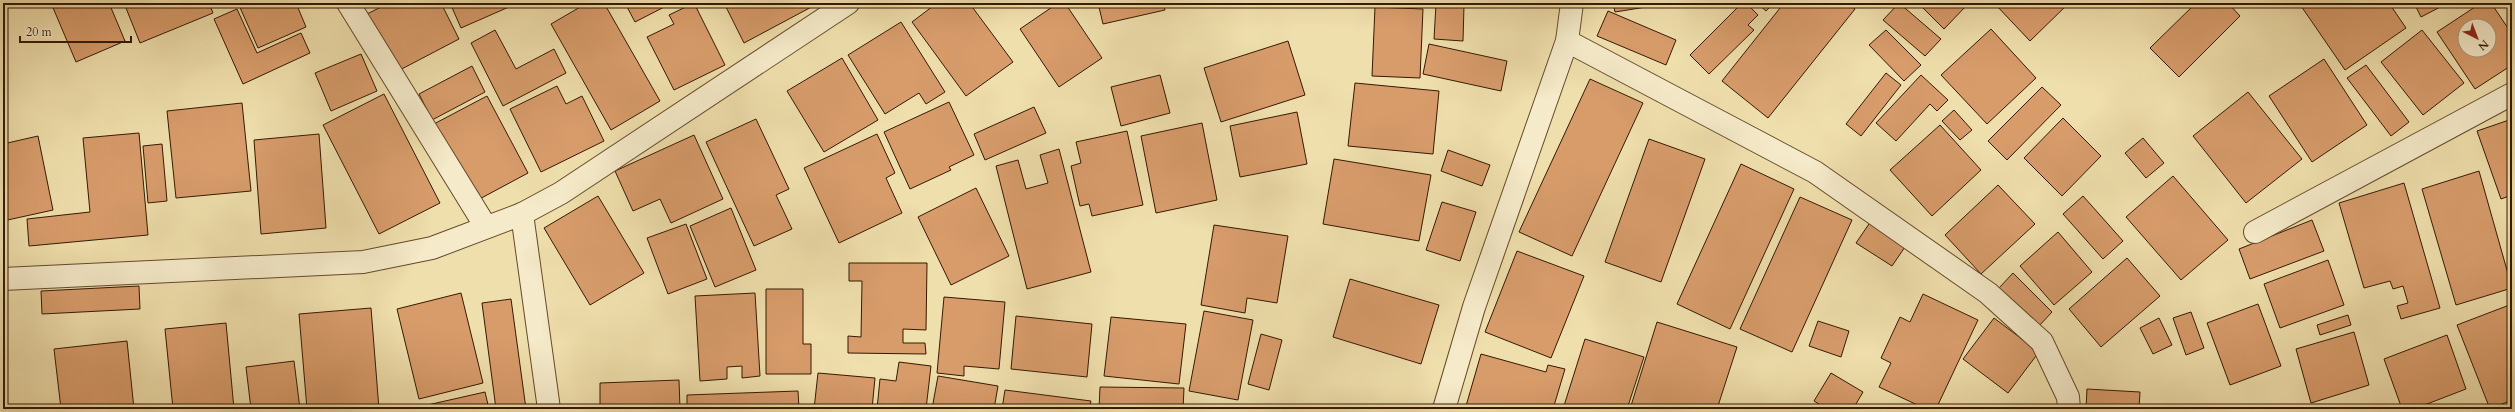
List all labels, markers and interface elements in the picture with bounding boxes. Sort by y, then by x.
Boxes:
scale bar [20,18,131,44]
north arrow [2457,18,2497,58]
text: 20 m [26,24,53,40]
text: N [2474,36,2492,54]

